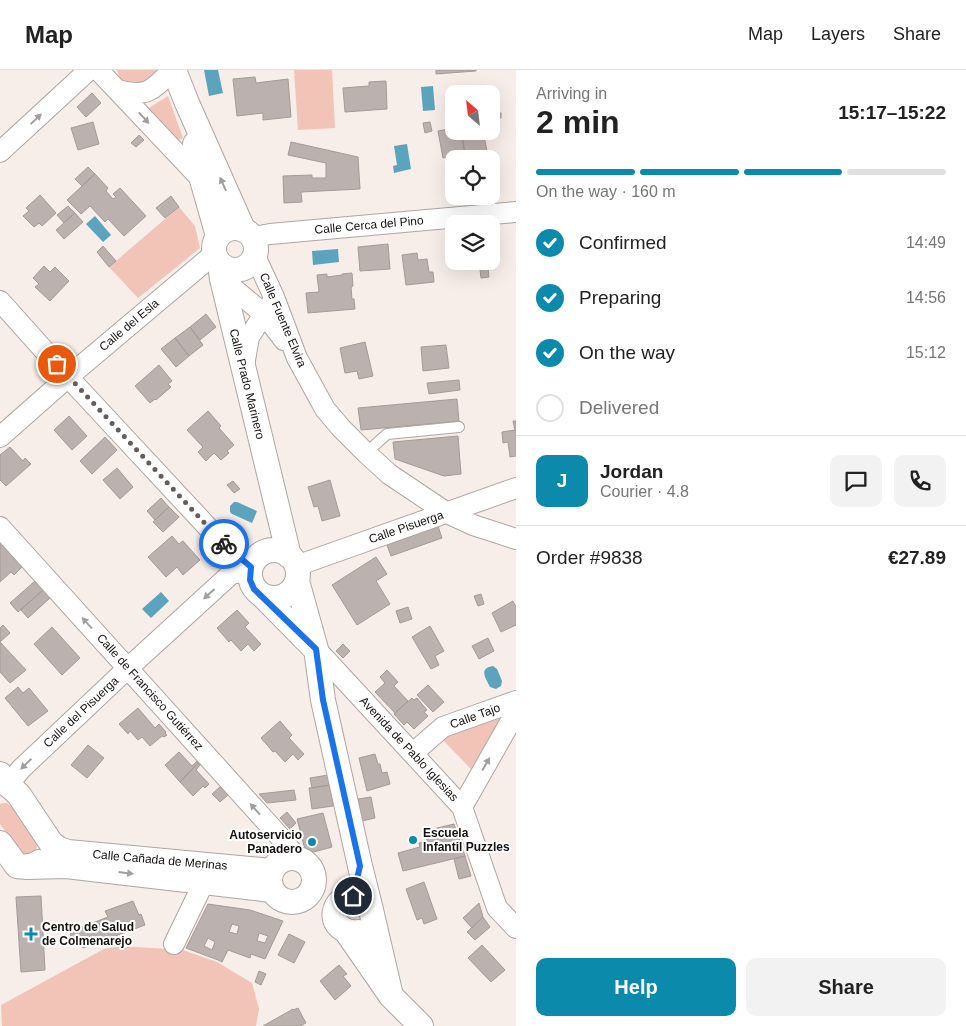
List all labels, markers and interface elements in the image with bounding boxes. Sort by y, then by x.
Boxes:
text: Map [25,21,73,48]
text: Map [748,24,783,44]
text: Layers [811,24,865,44]
text: Share [893,24,941,44]
north arrow [445,85,500,140]
map controls [445,85,500,270]
text: Arriving in [536,85,607,102]
text: 15:17–15:22 [838,102,946,123]
text: 2 min [536,104,620,140]
one-way arrow [138,112,150,124]
one-way arrow [29,113,41,125]
button: locate [445,150,500,205]
one-way arrow [218,177,226,191]
text: On the way · 160 m [536,183,676,200]
street label: Calle Cerca del Pino [314,213,424,237]
button: layers [445,215,500,270]
icon: check [536,229,564,257]
text: Confirmed [579,232,667,253]
text: 14:49 [906,234,946,251]
street label: Calle Fuente Elvira [257,271,309,370]
icon: check [536,284,564,312]
text: Preparing [579,287,661,308]
text: 14:56 [906,289,946,306]
street label: Calle del Esla [96,296,162,354]
street label: Calle Prado Marinero [226,327,268,441]
icon: check [536,339,564,367]
text: On the way [579,342,675,363]
pin [36,343,78,385]
text: 15:12 [906,344,946,361]
icon: bag [43,350,71,378]
text: Delivered [579,397,659,418]
button: chat [830,455,882,507]
button: phone [894,455,946,507]
text: Jordan [600,461,663,482]
text: J [557,470,567,491]
text: Courier · 4.8 [600,483,689,500]
street label: Calle Pisuerga [367,508,445,546]
courier [199,519,249,569]
icon: bike [210,530,238,558]
text: Order #9838 [536,547,643,568]
text: €27.89 [888,547,946,568]
one-way arrow [204,588,216,600]
one-way arrow [81,618,93,630]
street label: Calle de Francisco Gutiérrez [94,631,206,753]
street label: Calle del Pisuerga [41,673,122,750]
street label: Avenida de Pablo Iglesias [357,694,461,804]
street label: Calle Tajo [448,700,502,732]
one-way arrow [482,757,490,772]
one-way arrow [21,758,33,770]
one-way arrow [249,802,260,815]
place label: Escuela Infantil Puzzles [423,826,510,854]
place label: Autoservicio Panadero [229,828,302,856]
marker: Escuela Infantil Puzzles [407,834,419,846]
marker: Autoservicio Panadero [306,836,318,848]
street label: Calle Cañada de Merinas [92,847,228,873]
one-way arrow [119,869,135,877]
pin [332,875,374,917]
icon: home [339,882,367,910]
place label: Centro de Salud de Colmenarejo [42,920,134,948]
marker: Centro de Salud de Colmenarejo [24,927,38,941]
button: Help [536,958,736,1016]
button: Share [746,958,946,1016]

